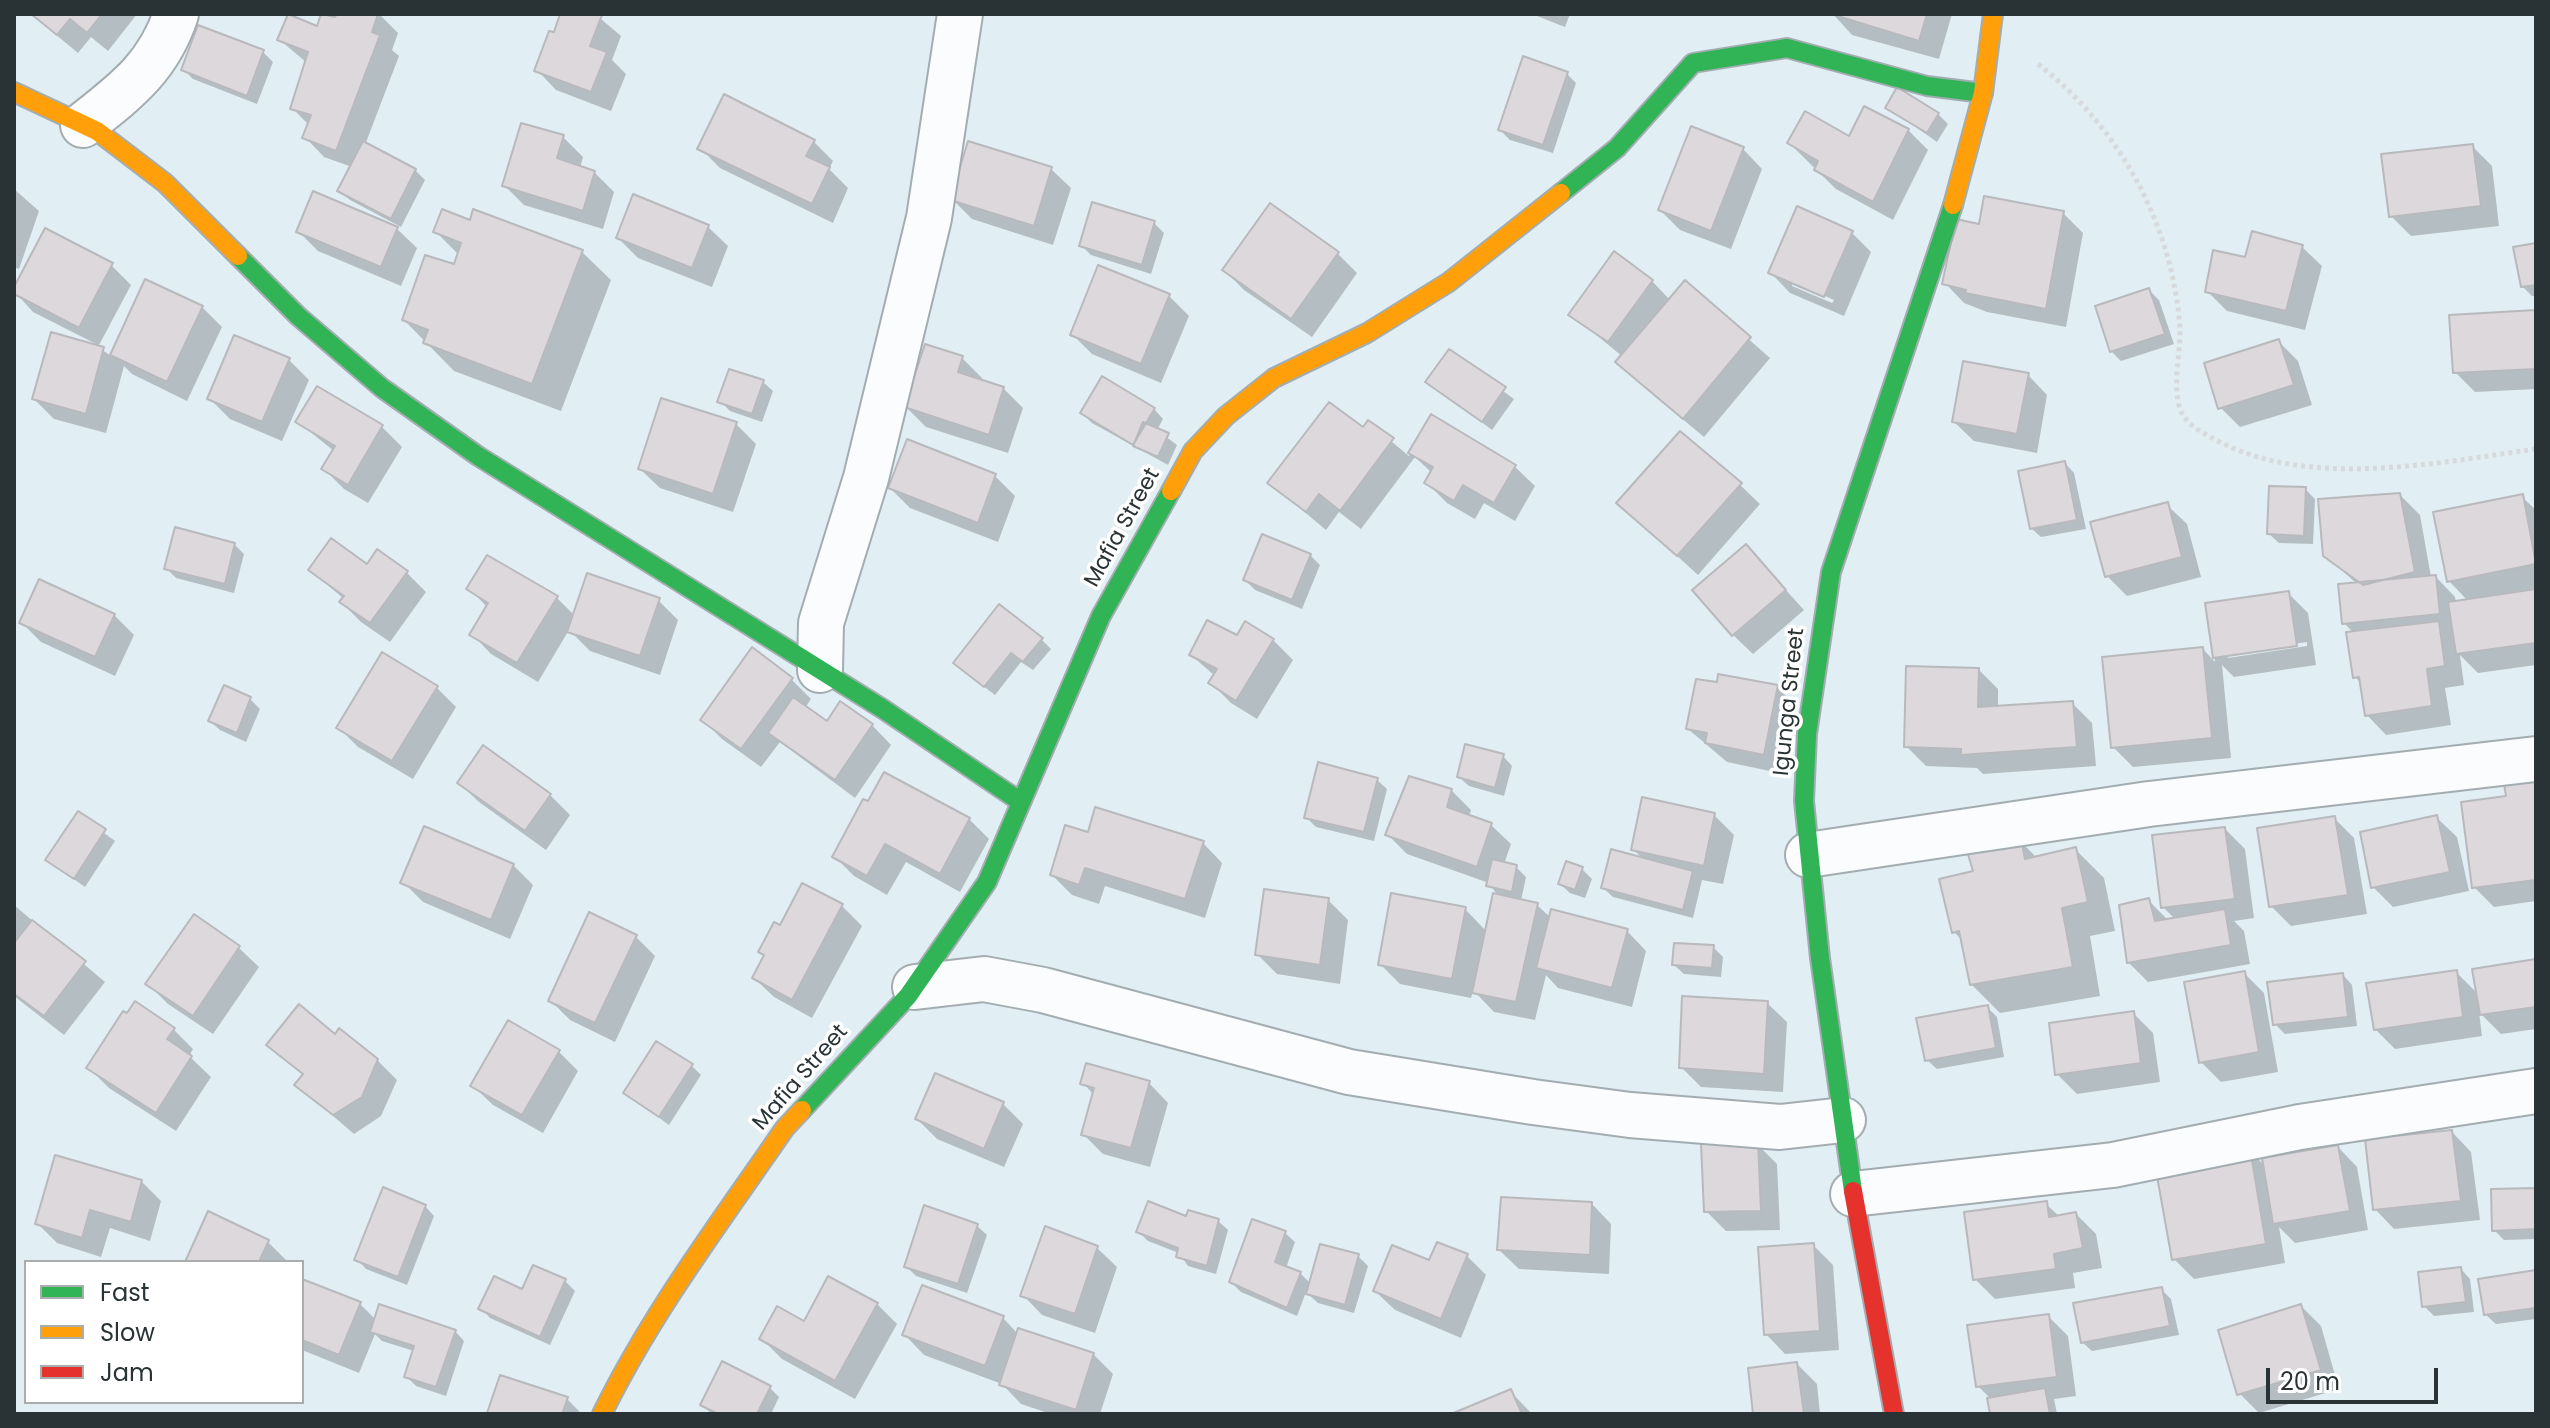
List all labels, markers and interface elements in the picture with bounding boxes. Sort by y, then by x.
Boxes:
street label: Mafia Street [1080,464,1166,592]
street label: Igunga Street [1769,627,1811,777]
street label: Mafia Street [748,1020,854,1136]
legend [24,1260,304,1404]
text: Fast [100,1276,150,1309]
text: Slow [100,1316,155,1349]
scale bar [2270,1352,2442,1402]
text: Jam [100,1356,154,1389]
text: 20 m [2280,1365,2340,1398]

